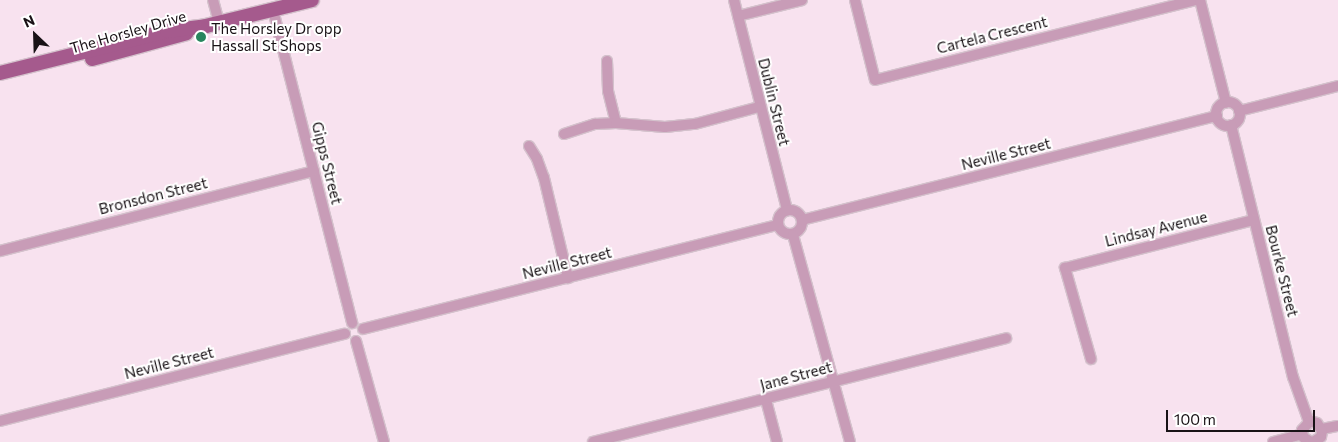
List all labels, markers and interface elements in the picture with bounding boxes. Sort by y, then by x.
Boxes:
street label: The Horsley Drive [68,7,188,57]
north arrow [10,10,60,60]
text: N [20,11,37,31]
street label: Cartela Crescent [935,13,1049,57]
place label: The Horsley Dr opp Hassall St Shops [211,19,342,54]
marker: The Horsley Dr opp Hassall St Shops [195,31,207,43]
street label: Dublin Street [754,56,794,148]
street label: Gipps Street [308,120,346,206]
street label: Neville Street [959,134,1053,174]
street label: Bronsdon Street [97,174,209,218]
street label: Lindsay Avenue [1103,208,1209,250]
street label: Bourke Street [1262,223,1302,319]
street label: Neville Street [520,243,614,283]
street label: Neville Street [122,343,216,383]
street label: Jane Street [758,358,834,394]
scale bar [1168,400,1317,432]
text: 100 m [1174,410,1216,428]

